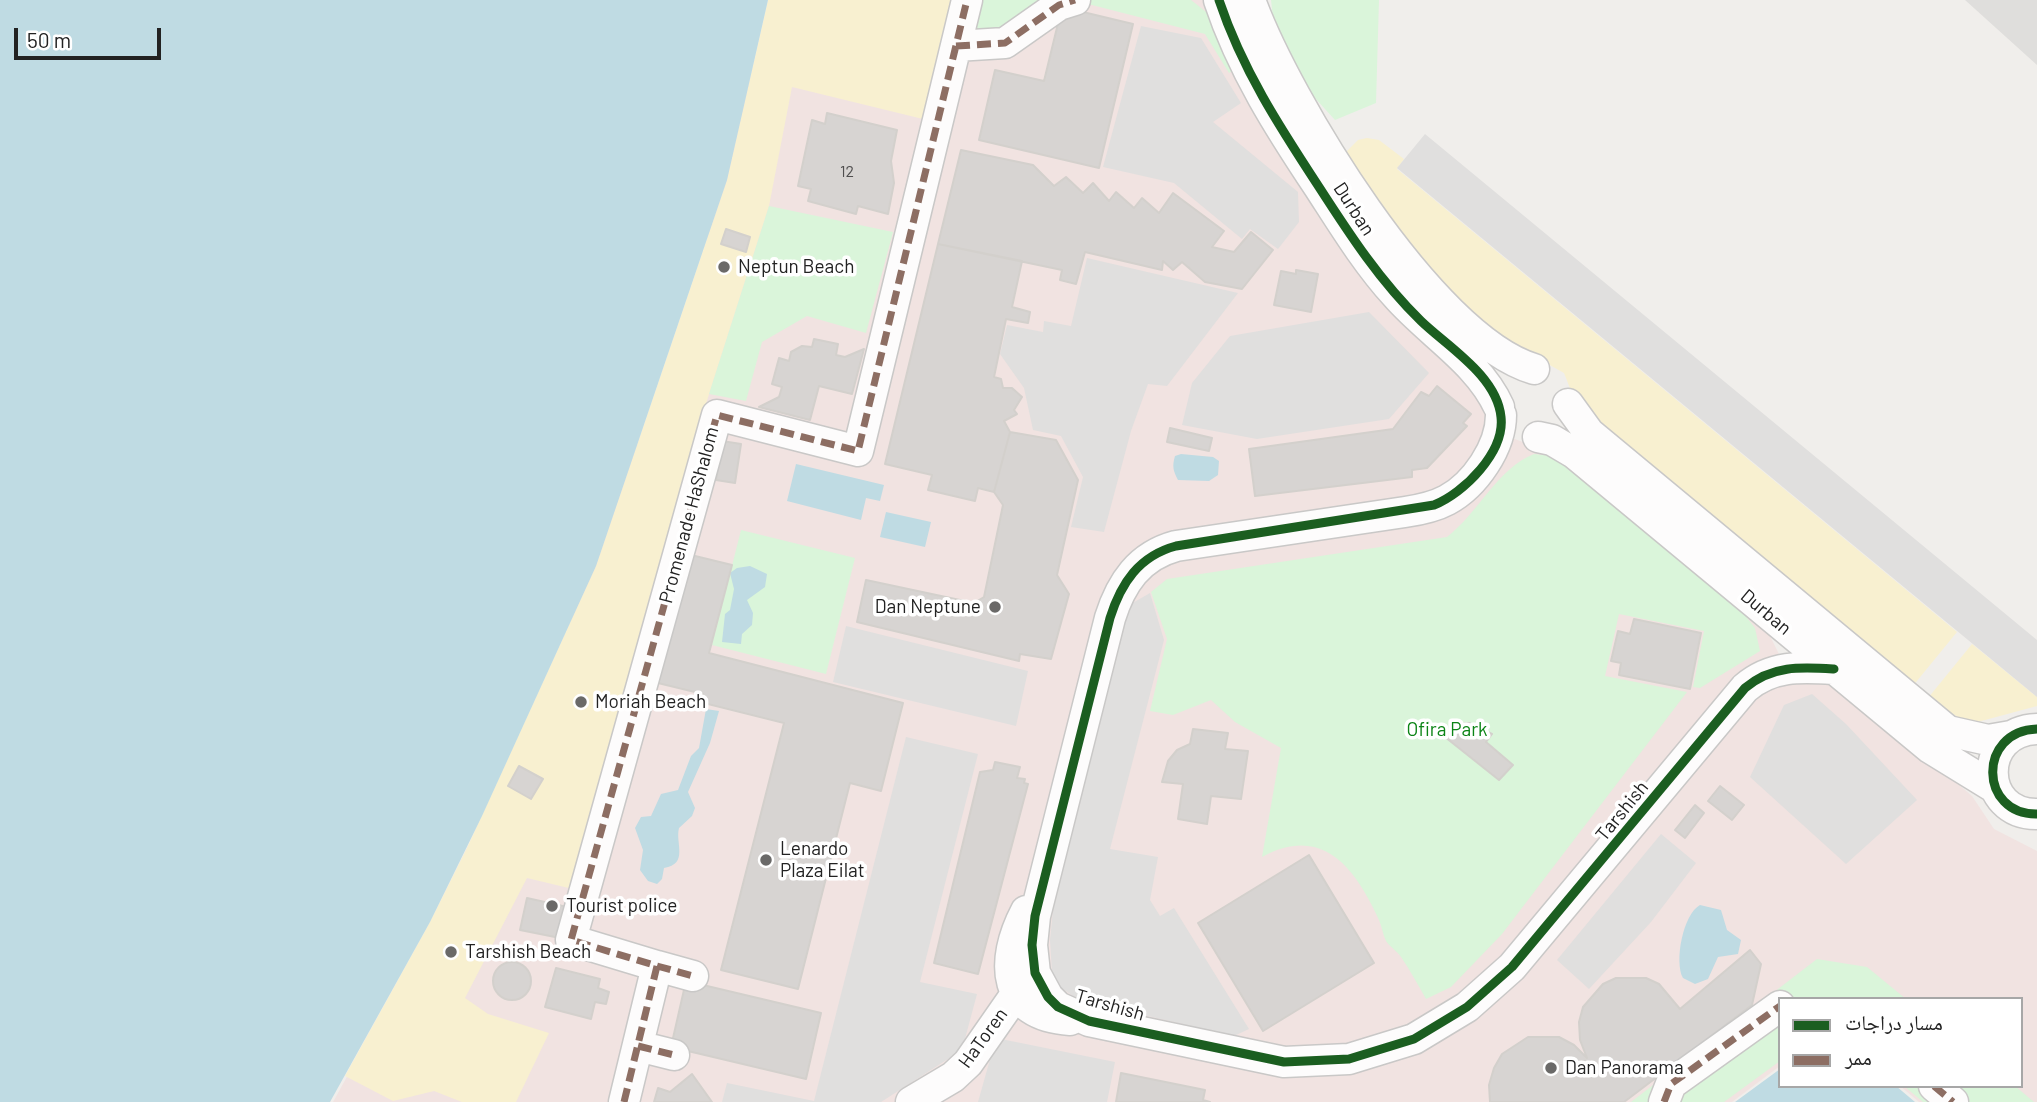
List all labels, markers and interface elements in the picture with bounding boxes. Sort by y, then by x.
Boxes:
scale bar [18,14,164,58]
text: 50 m [27,27,71,52]
house number: 12 [840,162,854,182]
street label: Durban [1328,178,1380,240]
place label: Neptun Beach [738,256,854,278]
marker: Neptun Beach [716,259,732,275]
street label: Promenade HaShalom [654,424,724,606]
street label: Durban [1736,584,1796,640]
place label: Dan Neptune [875,596,981,618]
marker: Dan Neptune [987,599,1003,615]
place label: Moriah Beach [595,691,706,713]
marker: Moriah Beach [573,694,589,710]
park label: Ofira Park [1406,719,1488,741]
street label: Tarshish [1591,776,1653,846]
place label: Lenardo Plaza Eilat [780,838,865,882]
marker: Lenardo Plaza Eilat [758,852,774,868]
place label: Tourist police [566,895,677,917]
marker: Tourist police [544,898,560,914]
place label: Tarshish Beach [465,941,591,963]
marker: Tarshish Beach [443,944,459,960]
street label: Tarshish [1073,984,1147,1026]
legend [1778,997,2023,1088]
street label: HaToren [954,1003,1012,1073]
text: مسار دراجات [1845,1009,1943,1034]
text: ممر [1845,1044,1872,1069]
place label: Dan Panorama [1565,1057,1684,1079]
marker: Dan Panorama [1543,1060,1559,1076]

